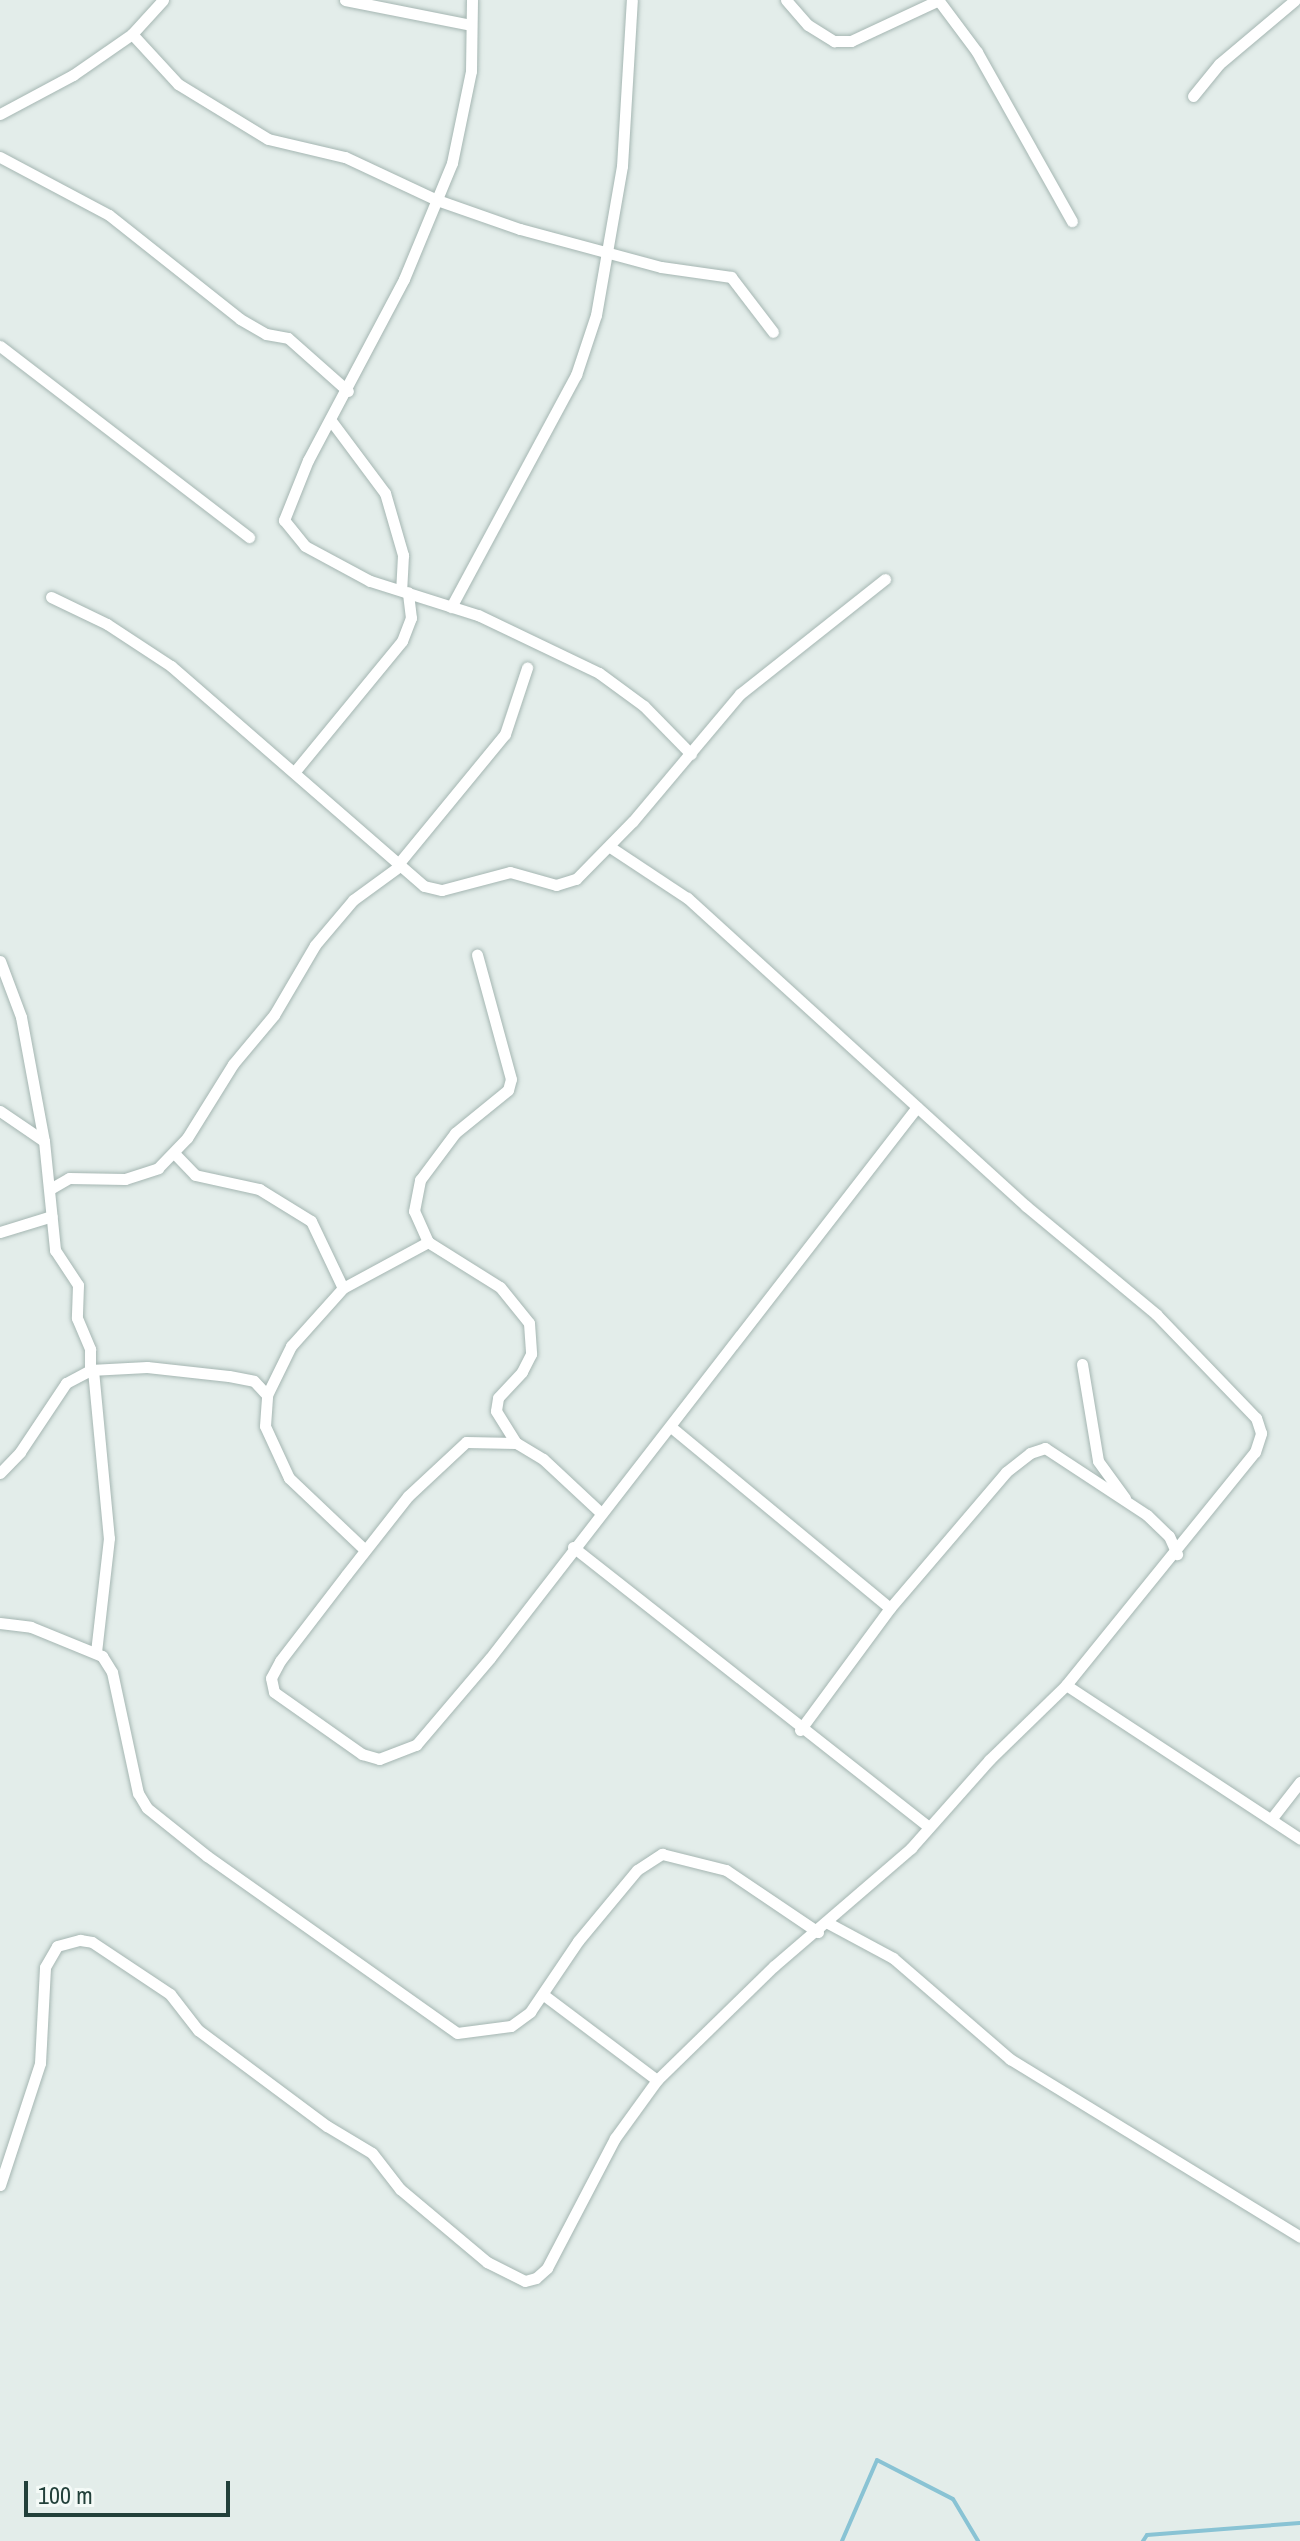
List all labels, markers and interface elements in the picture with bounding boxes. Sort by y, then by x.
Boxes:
scale bar [28,2465,234,2515]
text: 100 m [38,2479,93,2511]

